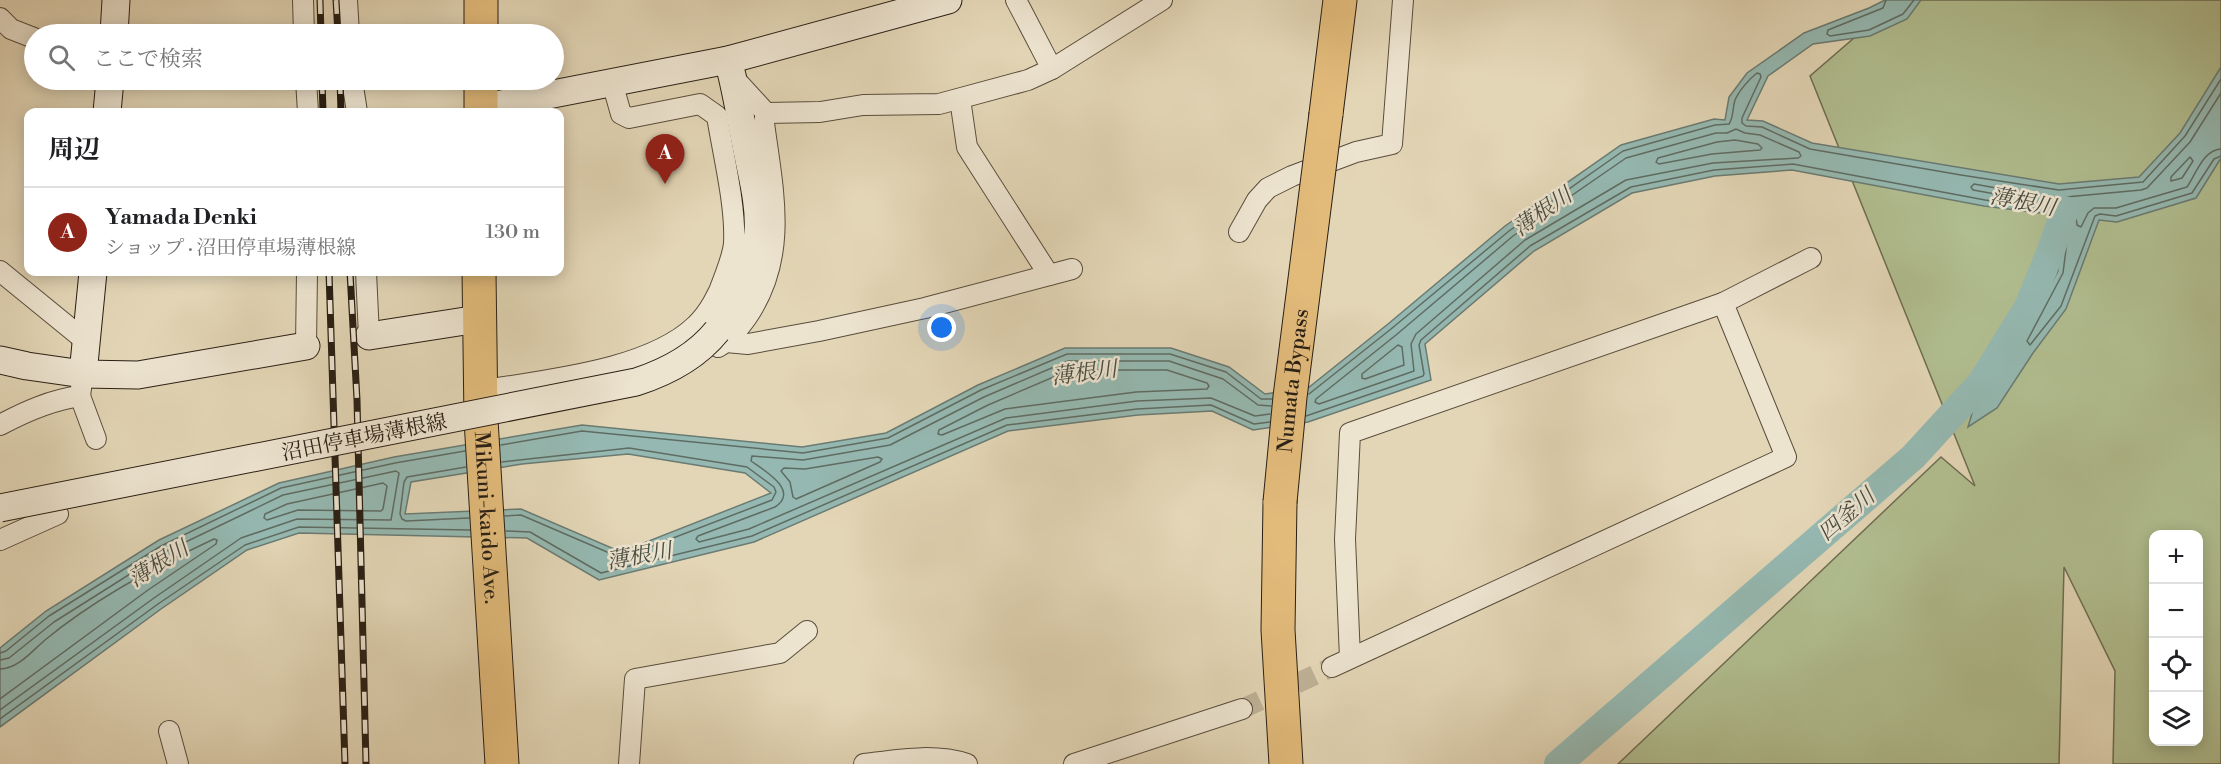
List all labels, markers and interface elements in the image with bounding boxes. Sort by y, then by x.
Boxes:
search box [24,24,564,90]
icon: search [45,41,78,74]
text: ここで検索 [93,46,203,73]
text: 周辺 [48,134,100,166]
pin: A [646,134,684,184]
water label: 薄根川 [1508,181,1579,242]
water label: 薄根川 [1988,183,2060,222]
text: Yamada Denki [105,204,257,231]
text: A [60,220,75,245]
text: 130 m [485,220,540,245]
text: ショップ · 沼田停車場薄根線 [105,236,356,261]
street label: Numata Bypass [1273,307,1315,454]
your location [927,313,956,342]
water label: 薄根川 [1050,356,1121,391]
street label: 沼田停車場薄根線 [279,409,449,467]
street label: Mikuni-kaido Ave. [468,431,504,605]
water label: 四釜川 [1813,482,1882,547]
map controls [2149,530,2203,746]
button: + [2149,530,2203,584]
water label: 薄根川 [124,534,196,593]
water label: 薄根川 [604,537,676,576]
button: − [2149,584,2203,638]
button: locate [2149,638,2203,692]
button: layers [2149,692,2203,746]

